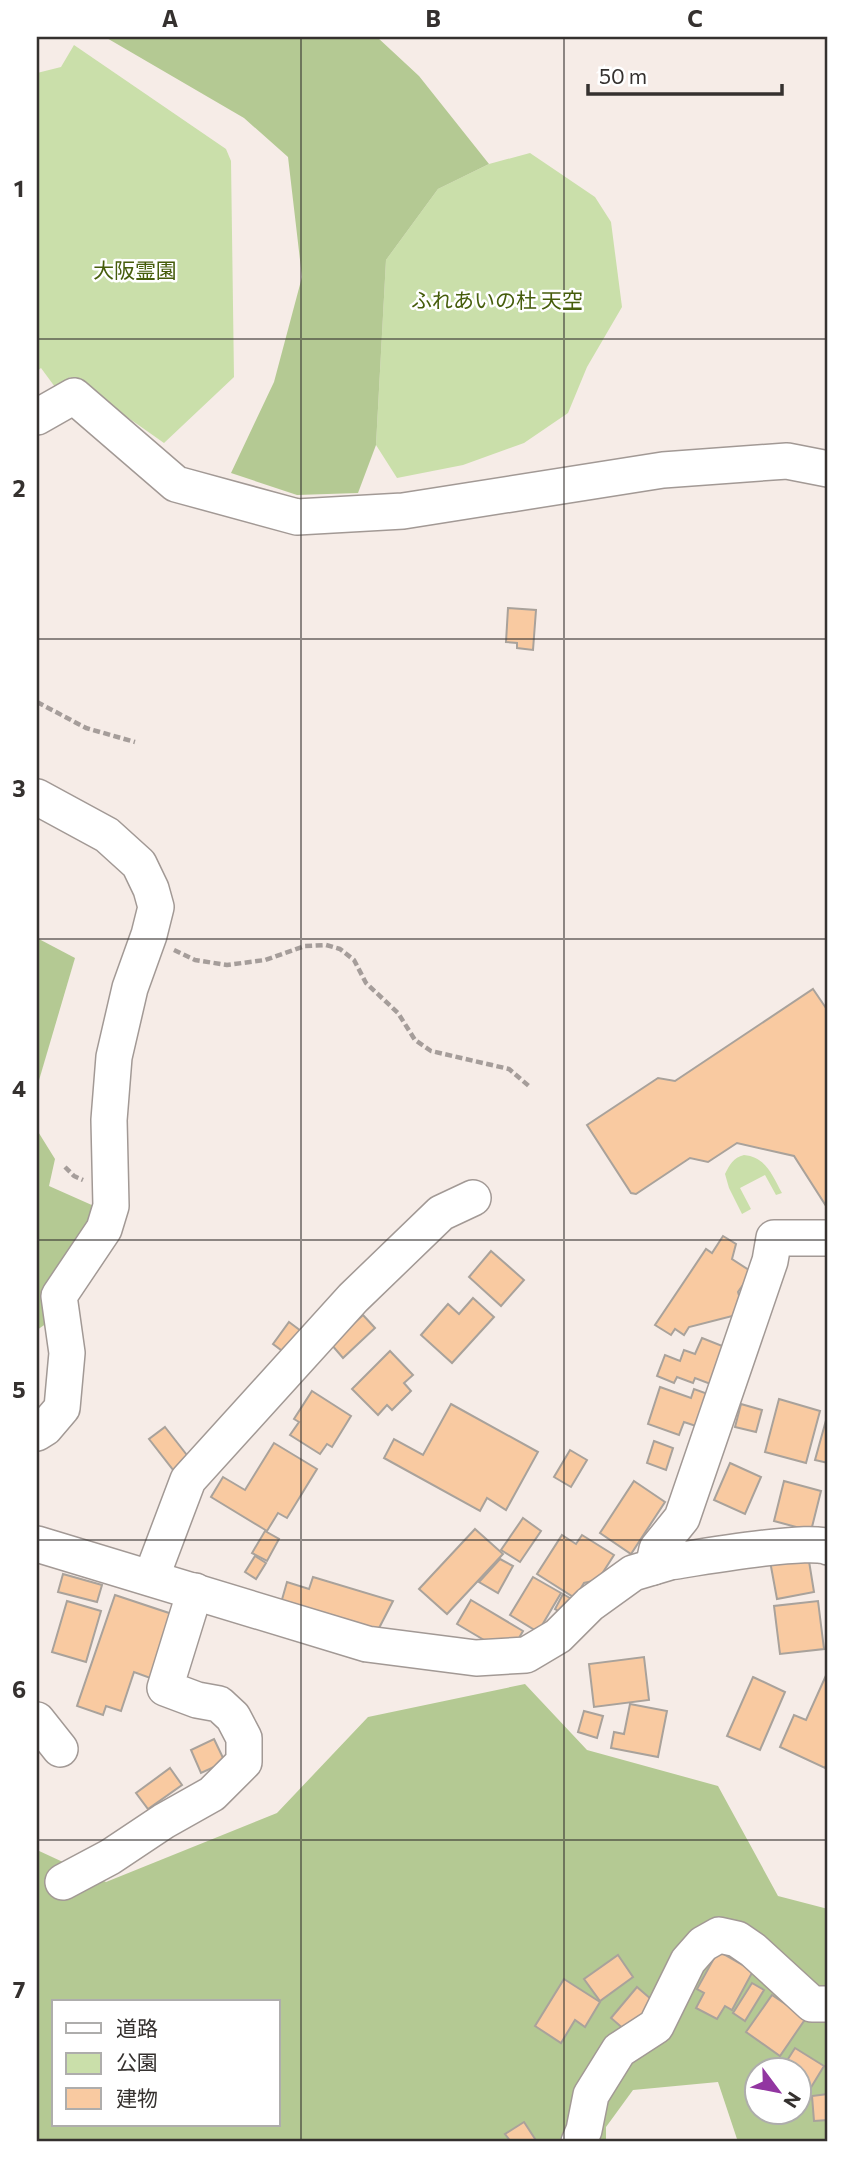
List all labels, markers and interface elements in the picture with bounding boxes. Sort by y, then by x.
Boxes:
text: A [162,4,179,32]
text: B [425,4,441,32]
text: C [687,4,703,32]
scale bar [588,52,783,96]
text: 50 m [599,63,647,88]
text: 1 [14,174,24,202]
park label: 大阪霊園 [93,257,177,282]
park label: ふれあいの杜 天空 [411,287,583,312]
text: 2 [12,474,26,502]
text: 3 [12,774,26,802]
text: 4 [12,1074,26,1102]
text: 5 [12,1375,26,1403]
text: 6 [12,1675,26,1703]
text: 7 [13,1975,25,2003]
legend [52,2000,280,2126]
text: 道路 [116,2015,158,2040]
text: 公園 [116,2049,158,2074]
north arrow [742,2056,812,2126]
text: 建物 [116,2085,158,2110]
text: N [779,2088,806,2112]

